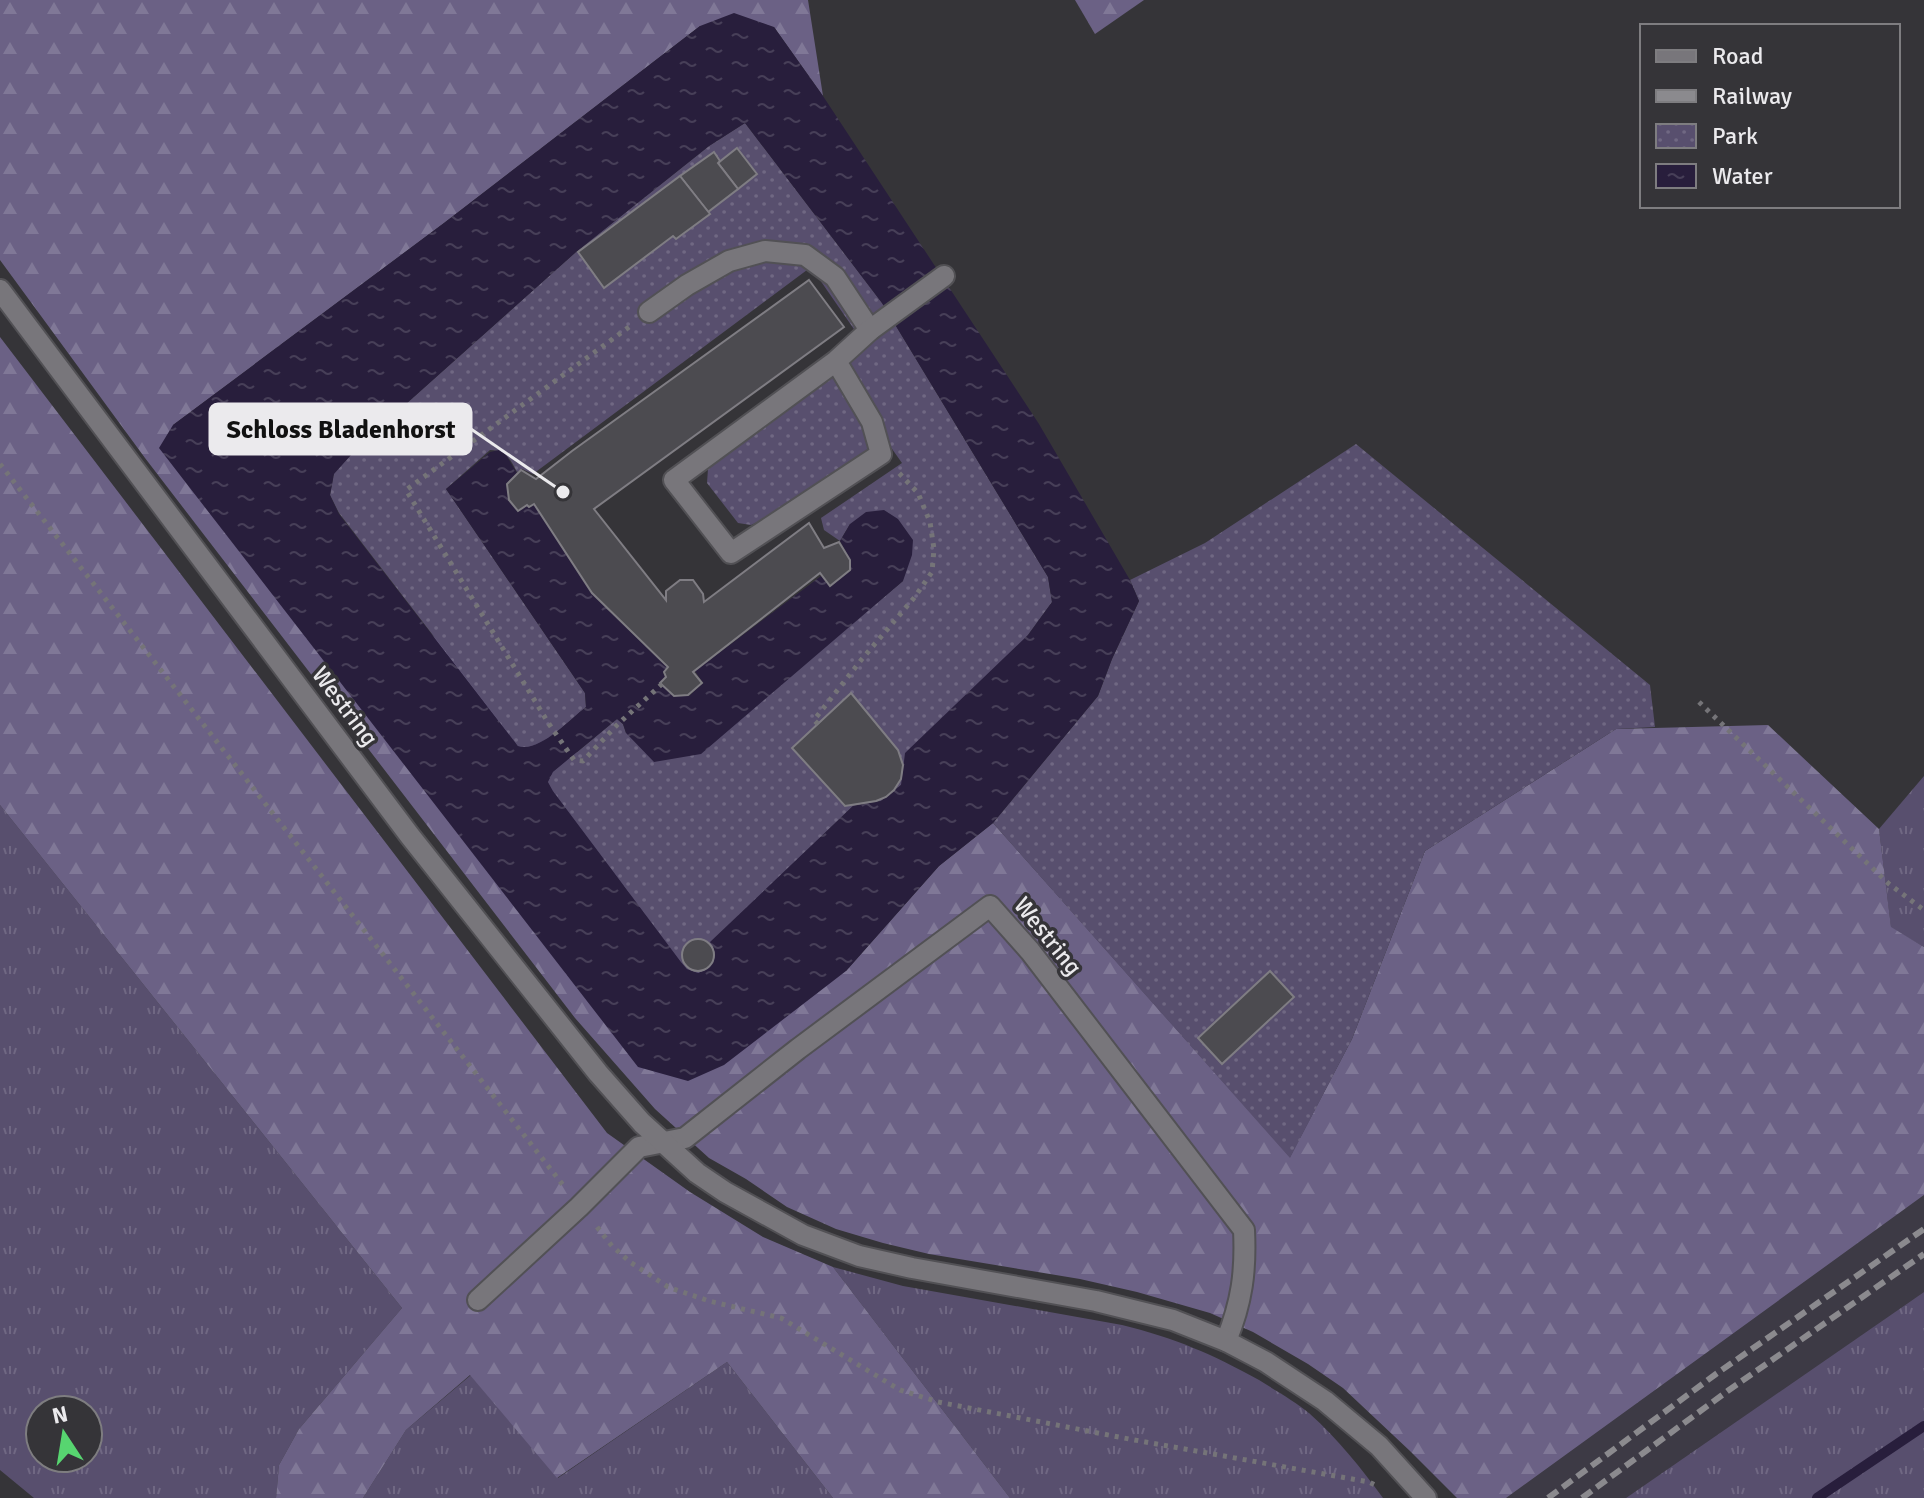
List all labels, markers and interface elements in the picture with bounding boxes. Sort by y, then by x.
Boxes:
legend [1640,24,1900,208]
text: Road [1712,41,1763,71]
text: Railway [1712,81,1792,111]
text: Park [1712,121,1758,151]
text: Water [1712,161,1773,191]
callout: Schloss Bladenhorst [210,404,471,454]
text: Schloss Bladenhorst [227,414,456,446]
street label: Westring [305,660,385,752]
street label: Westring [1007,891,1089,981]
north arrow [24,1394,104,1474]
text: N [50,1400,70,1430]

